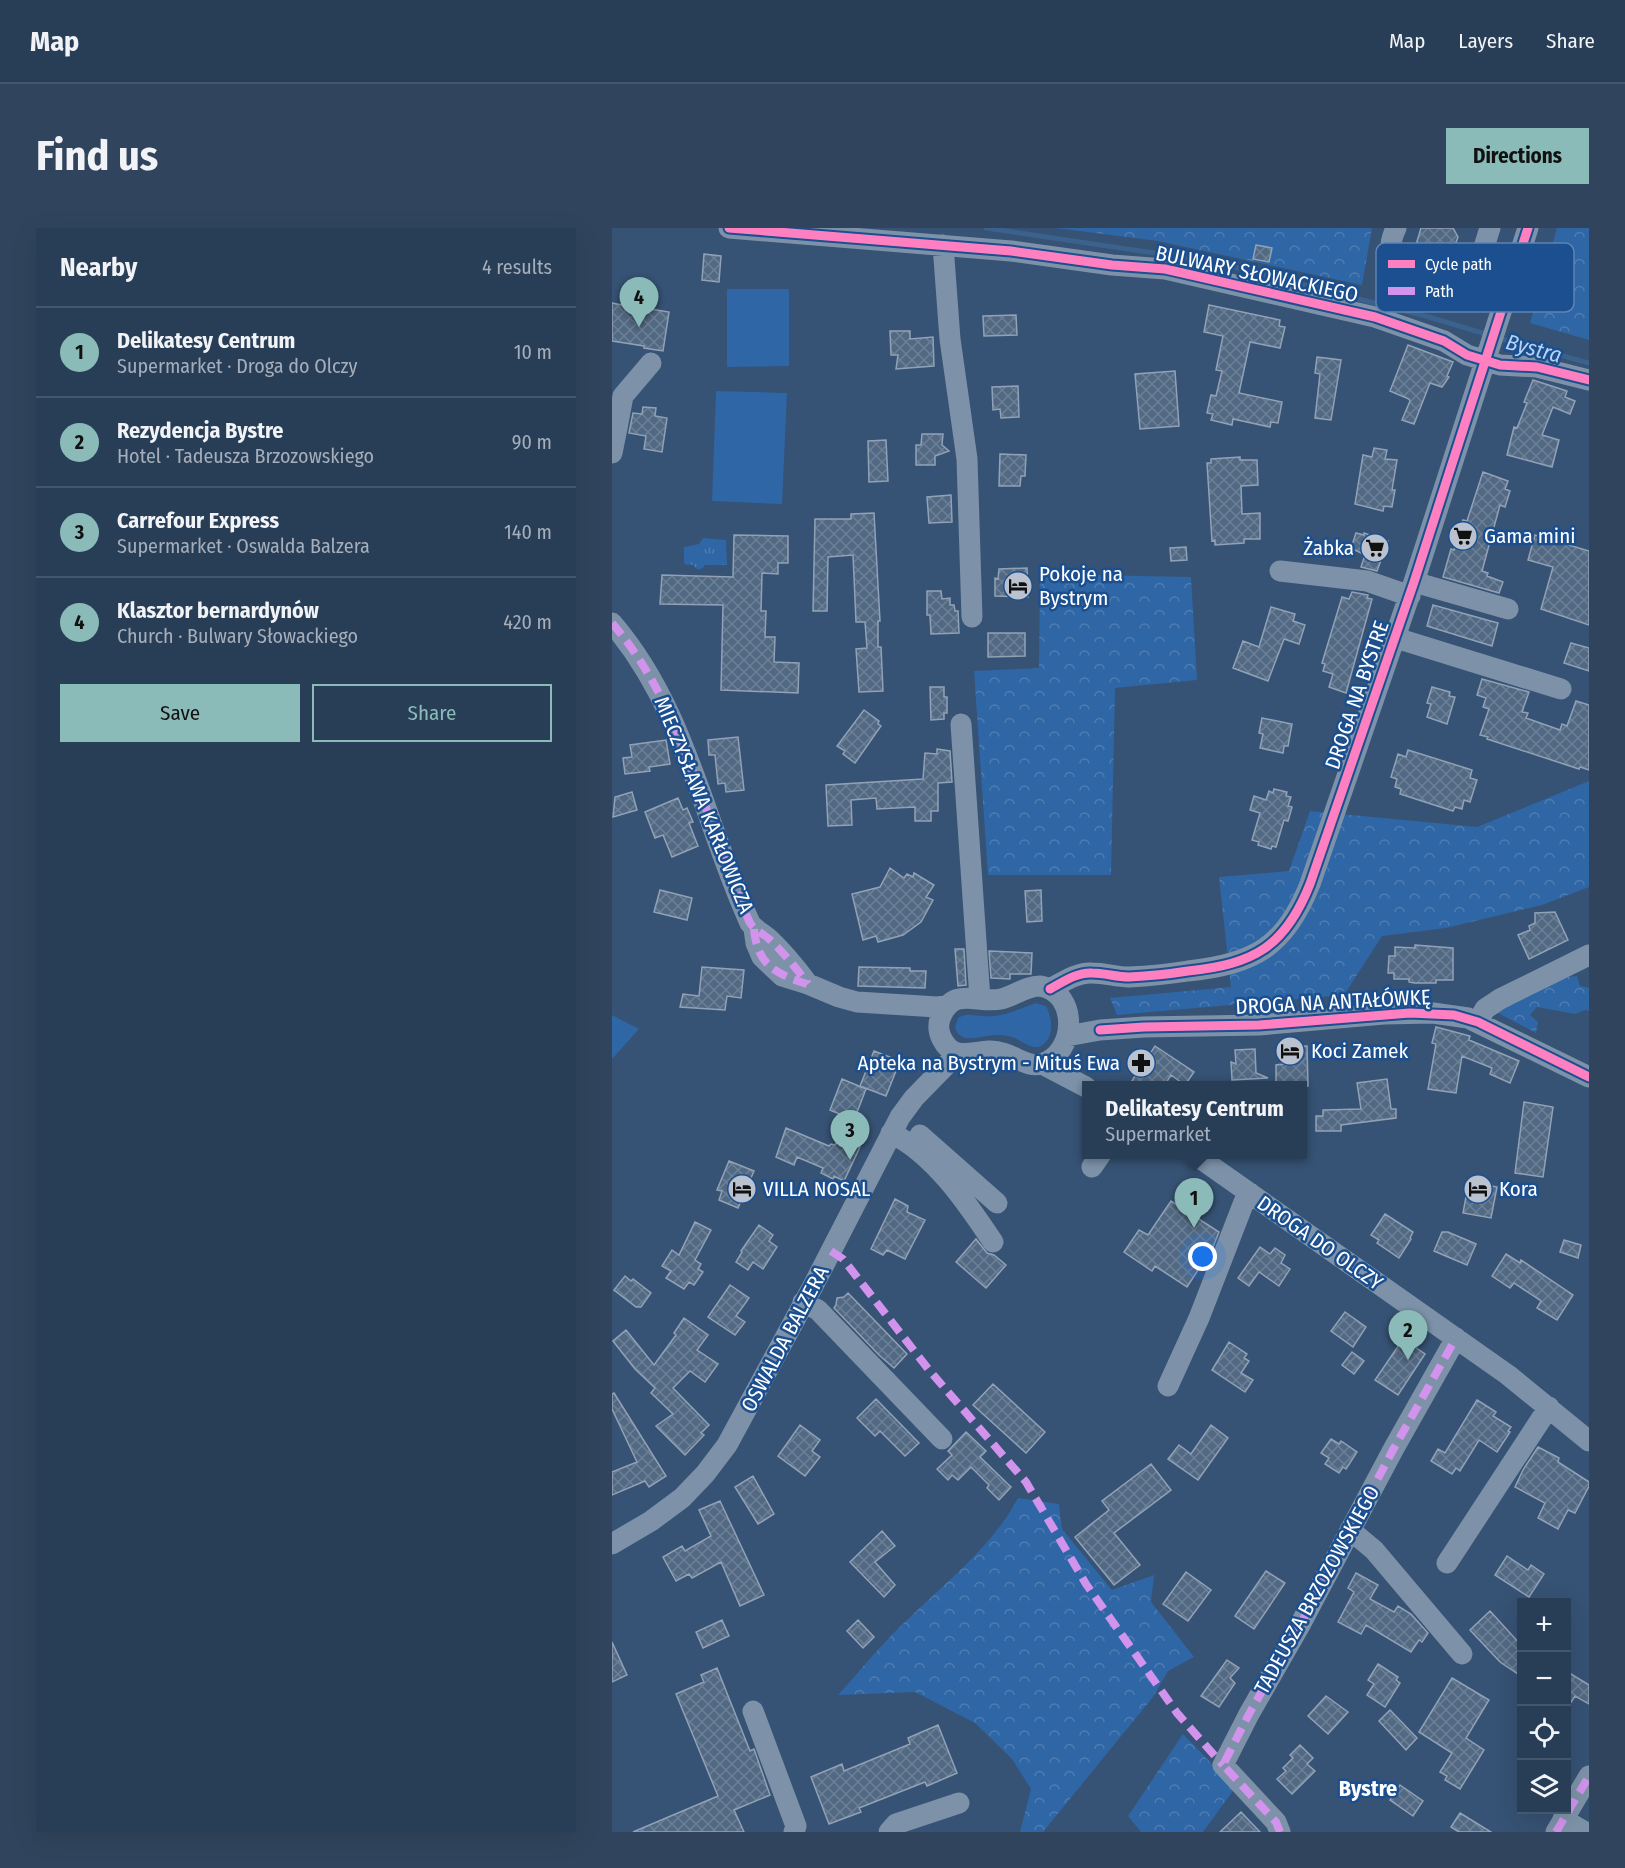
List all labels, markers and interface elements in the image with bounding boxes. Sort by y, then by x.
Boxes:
text: Map [30,25,79,58]
text: Map [1389,28,1425,54]
text: Layers [1458,28,1513,54]
text: Share [1546,28,1595,54]
button: Directions [1446,128,1589,184]
text: Find us [36,131,158,181]
street label: BULWARY SŁOWACKIEGO [1153,240,1361,308]
legend [1376,243,1574,312]
text: Nearby [60,252,137,283]
text: 4 results [482,255,552,279]
text: Cycle path [1425,255,1492,274]
pin: 4 [620,278,658,327]
text: Path [1425,282,1454,301]
text: Delikatesy Centrum [117,327,295,354]
water label: Bystra [1503,328,1565,369]
text: 1 [75,340,84,364]
text: 10 m [514,340,552,364]
text: Supermarket · Droga do Olczy [117,354,357,378]
text: Rezydencja Bystre [117,417,284,444]
text: 2 [75,430,84,454]
text: 90 m [512,430,552,454]
text: Hotel · Tadeusza Brzozowskiego [117,444,374,468]
text: Carrefour Express [117,507,279,534]
text: 3 [75,520,84,544]
text: 140 m [504,520,552,544]
supermarket icon: Gama mini [1447,520,1479,552]
place label: Gama mini [1484,523,1576,549]
supermarket icon: Żabka [1359,532,1391,564]
text: Supermarket · Oswalda Balzera [117,534,370,558]
place label: Żabka [1303,535,1354,561]
place label: Pokoje na Bystrym [1039,561,1123,611]
hotel icon: Pokoje na Bystrym [1002,570,1034,602]
text: Klasztor bernardynów [117,597,319,624]
text: 4 [74,610,85,634]
text: 420 m [503,610,552,634]
street label: DROGA NA BYSTRE [1319,617,1395,773]
text: Church · Bulwary Słowackiego [117,624,358,648]
button: Save [60,684,300,742]
button: Share [312,684,552,742]
street label: MIECZYSŁAWA KARŁOWICZA [649,693,759,917]
street label: DROGA NA ANTAŁÓWKĘ [1235,984,1431,1020]
hotel icon: Koci Zamek [1274,1035,1306,1067]
place label: Koci Zamek [1311,1038,1408,1064]
pharmacy icon: Apteka na Bystrym - Mituś Ewa [1125,1047,1157,1079]
place label: Apteka na Bystrym - Mituś Ewa [857,1050,1120,1076]
popup [1082,1081,1307,1159]
text: Delikatesy Centrum [1105,1095,1284,1122]
pin: 3 [830,1110,870,1160]
text: Supermarket [1105,1122,1211,1146]
hotel icon: VILLA NOSAL [726,1173,758,1205]
hotel icon: Kora [1462,1173,1494,1205]
place label: VILLA NOSAL [763,1176,871,1202]
place label: Kora [1499,1176,1538,1202]
pin: 1 [1174,1178,1214,1228]
street label: DROGA DO OLCZY [1252,1190,1388,1296]
your location [1188,1242,1217,1271]
street label: OSWALDA BALZERA [736,1262,834,1416]
pin: 2 [1388,1310,1428,1360]
street label: TADEUSZA BRZOZOWSKIEGO [1249,1481,1385,1699]
map controls [1517,1598,1571,1814]
button: + [1517,1598,1571,1652]
button: − [1517,1652,1571,1706]
button: locate [1517,1706,1571,1760]
button: layers [1517,1760,1571,1814]
district label: Bystre [1339,1775,1397,1802]

